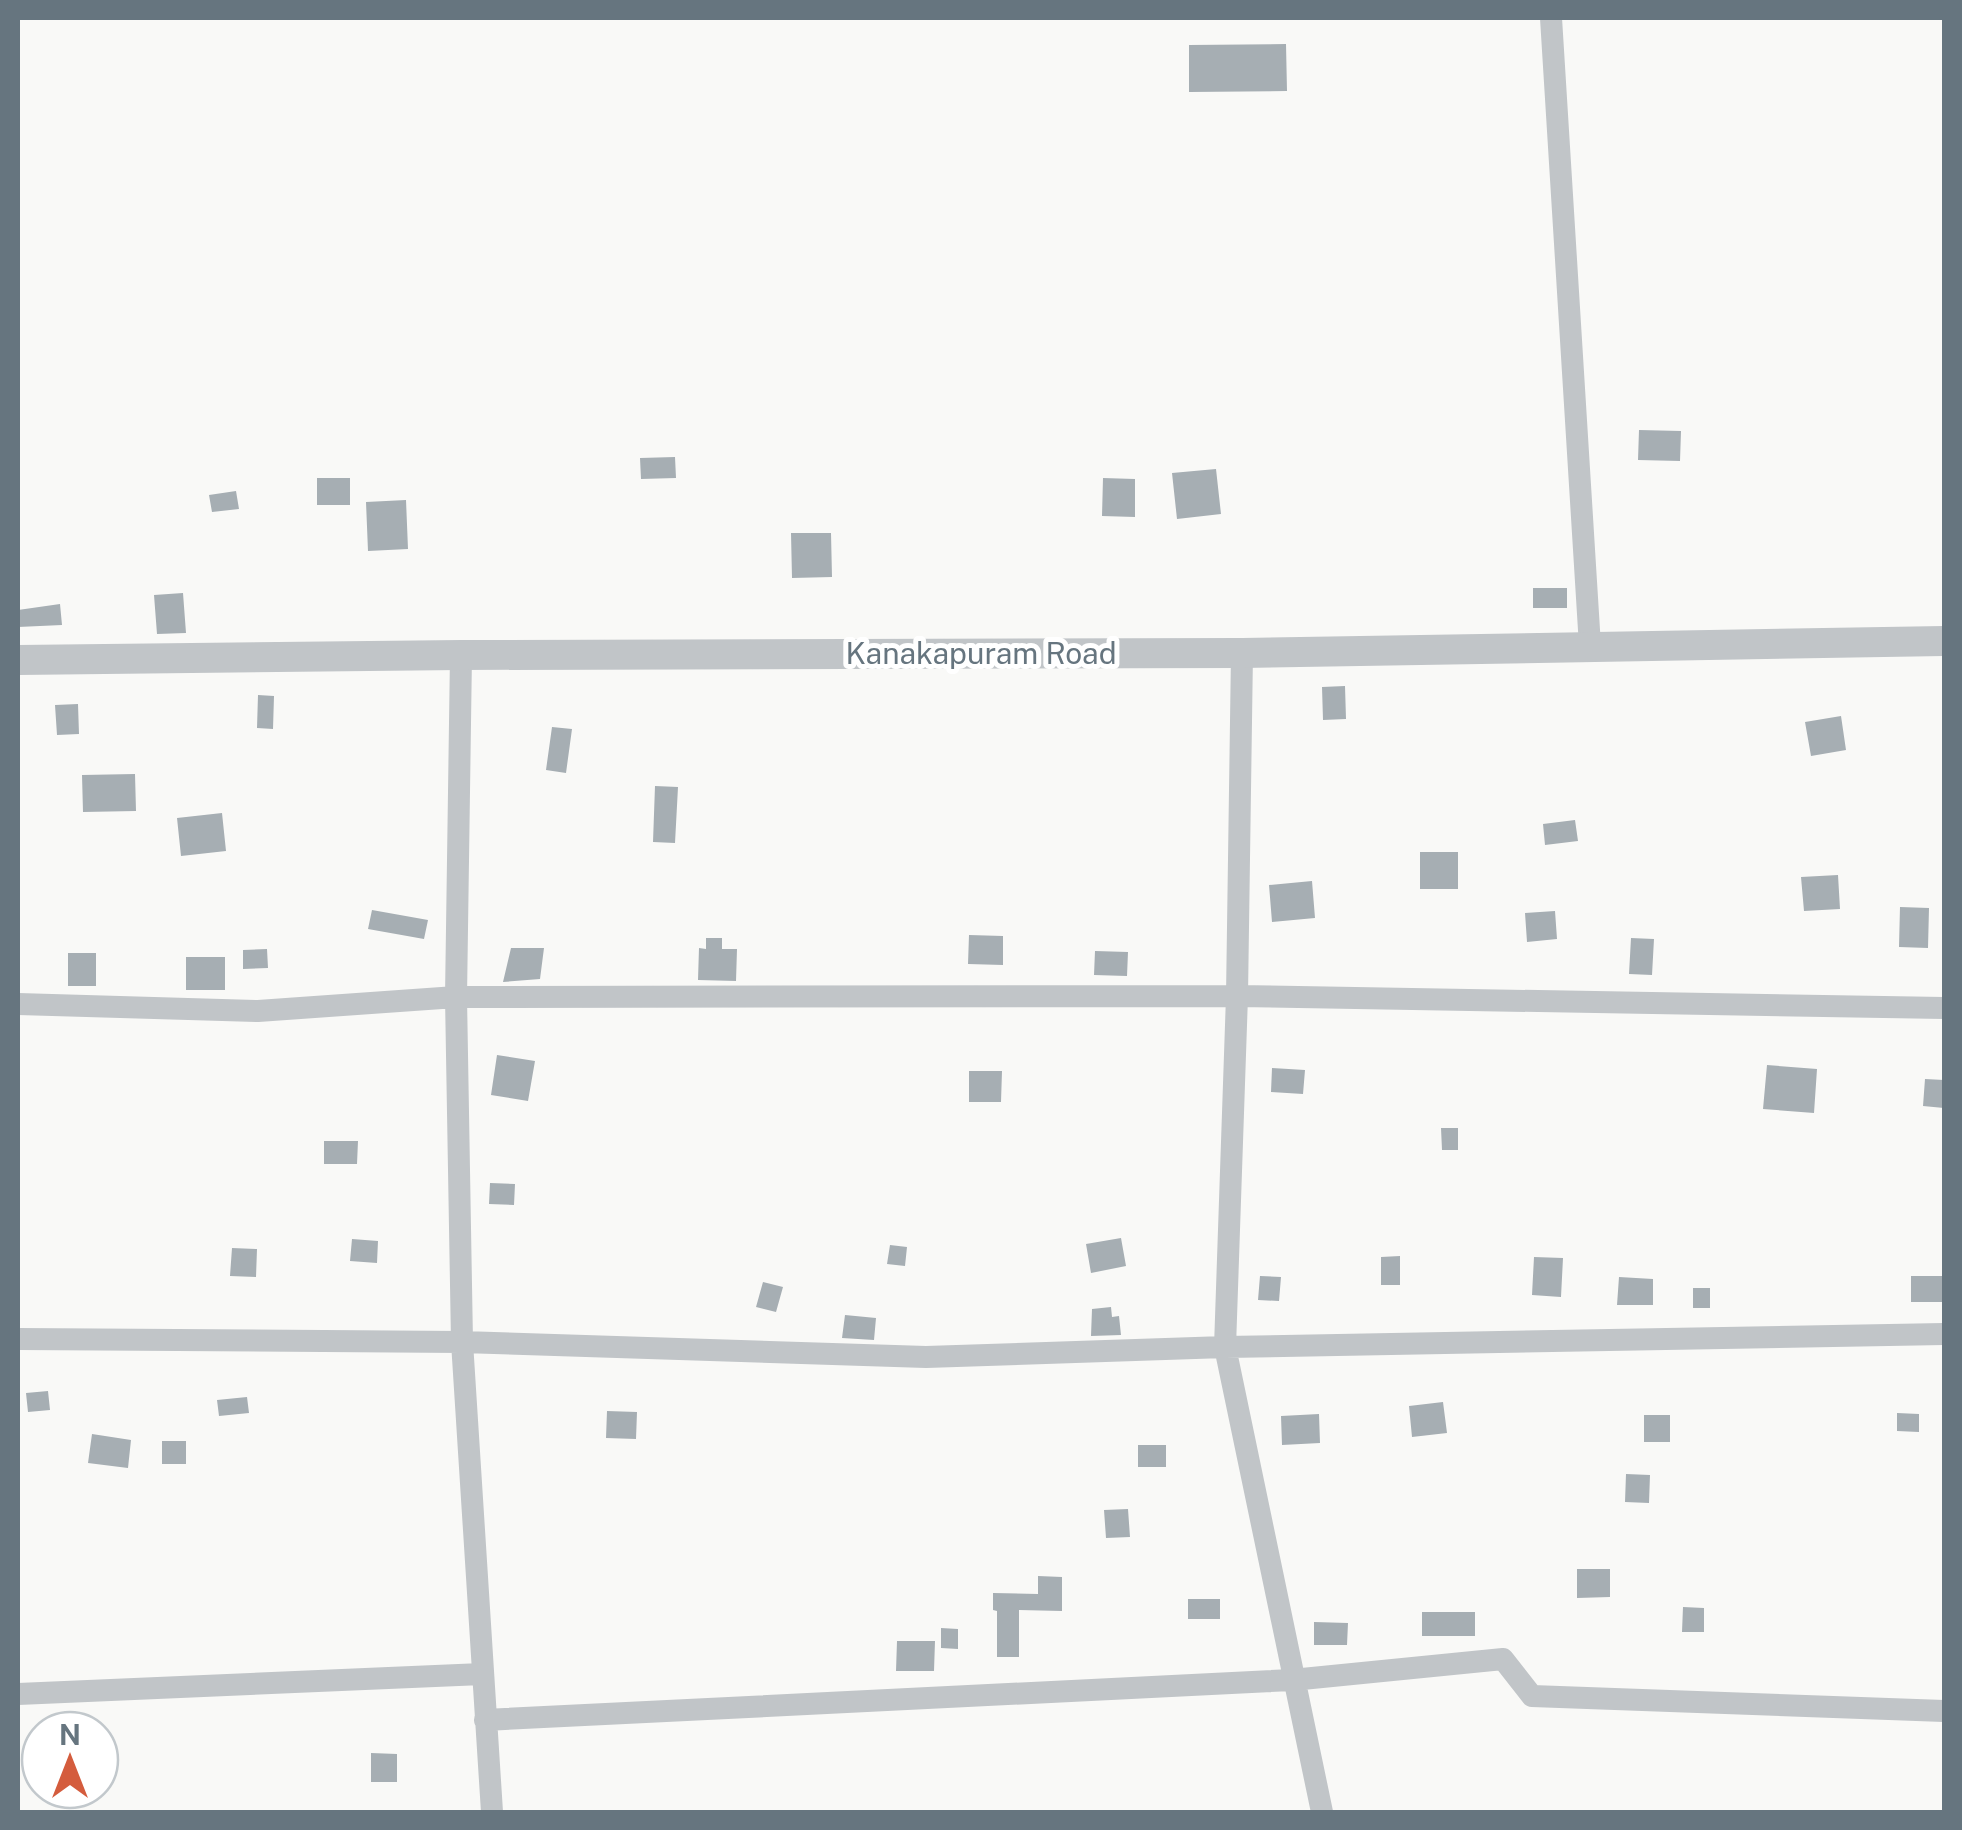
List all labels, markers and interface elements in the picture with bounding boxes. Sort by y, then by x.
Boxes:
street label: Kanakapuram Road [845,635,1117,671]
north arrow [20,1710,120,1810]
text: N [59,1718,81,1751]

